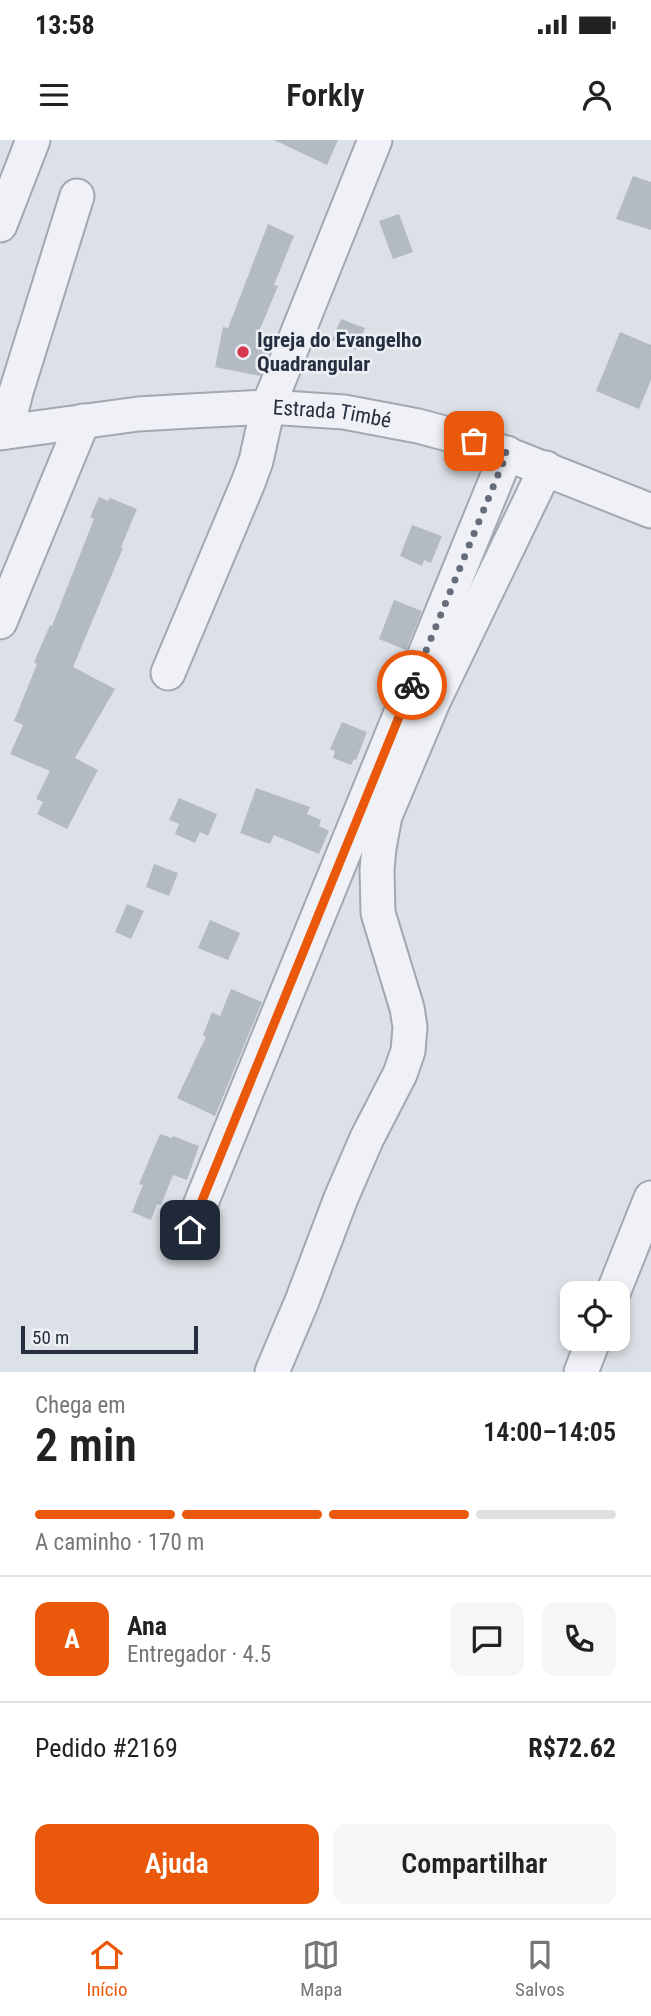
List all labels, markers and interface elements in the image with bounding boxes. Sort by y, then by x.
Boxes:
text: 13:58 [35,10,95,40]
icon: menu [35,76,73,114]
text: Forkly [286,76,365,114]
icon: person [578,76,616,114]
place label: Igreja do Evangelho Quadrangular [257,328,422,376]
marker: Igreja do Evangelho Quadrangular [235,344,251,360]
street label: Estrada Timbé [272,395,393,433]
pin [444,411,504,471]
icon: bag [455,422,493,460]
courier [377,650,447,720]
icon: bike [393,666,431,704]
pin [160,1200,220,1260]
icon: home [171,1211,209,1249]
map controls [560,1281,630,1351]
button: locate [560,1281,630,1351]
scale bar [21,1323,198,1355]
text: 50 m [32,1326,69,1349]
text: Chega em [35,1392,126,1419]
text: 14:00–14:05 [483,1417,616,1447]
text: 2 min [35,1418,137,1472]
text: A caminho · 170 m [35,1529,204,1556]
button: chat [450,1602,524,1676]
button: phone [542,1602,616,1676]
text: Ana [127,1611,167,1641]
text: A [64,1624,80,1654]
text: Entregador · 4.5 [127,1641,271,1668]
text: Pedido #2169 [35,1733,178,1763]
text: R$72.62 [528,1733,616,1763]
button: Ajuda [35,1824,319,1904]
button: Compartilhar [333,1824,616,1904]
tab: Início [86,1936,128,2001]
tab: Mapa [300,1936,342,2001]
tab: Salvos [515,1936,565,2001]

